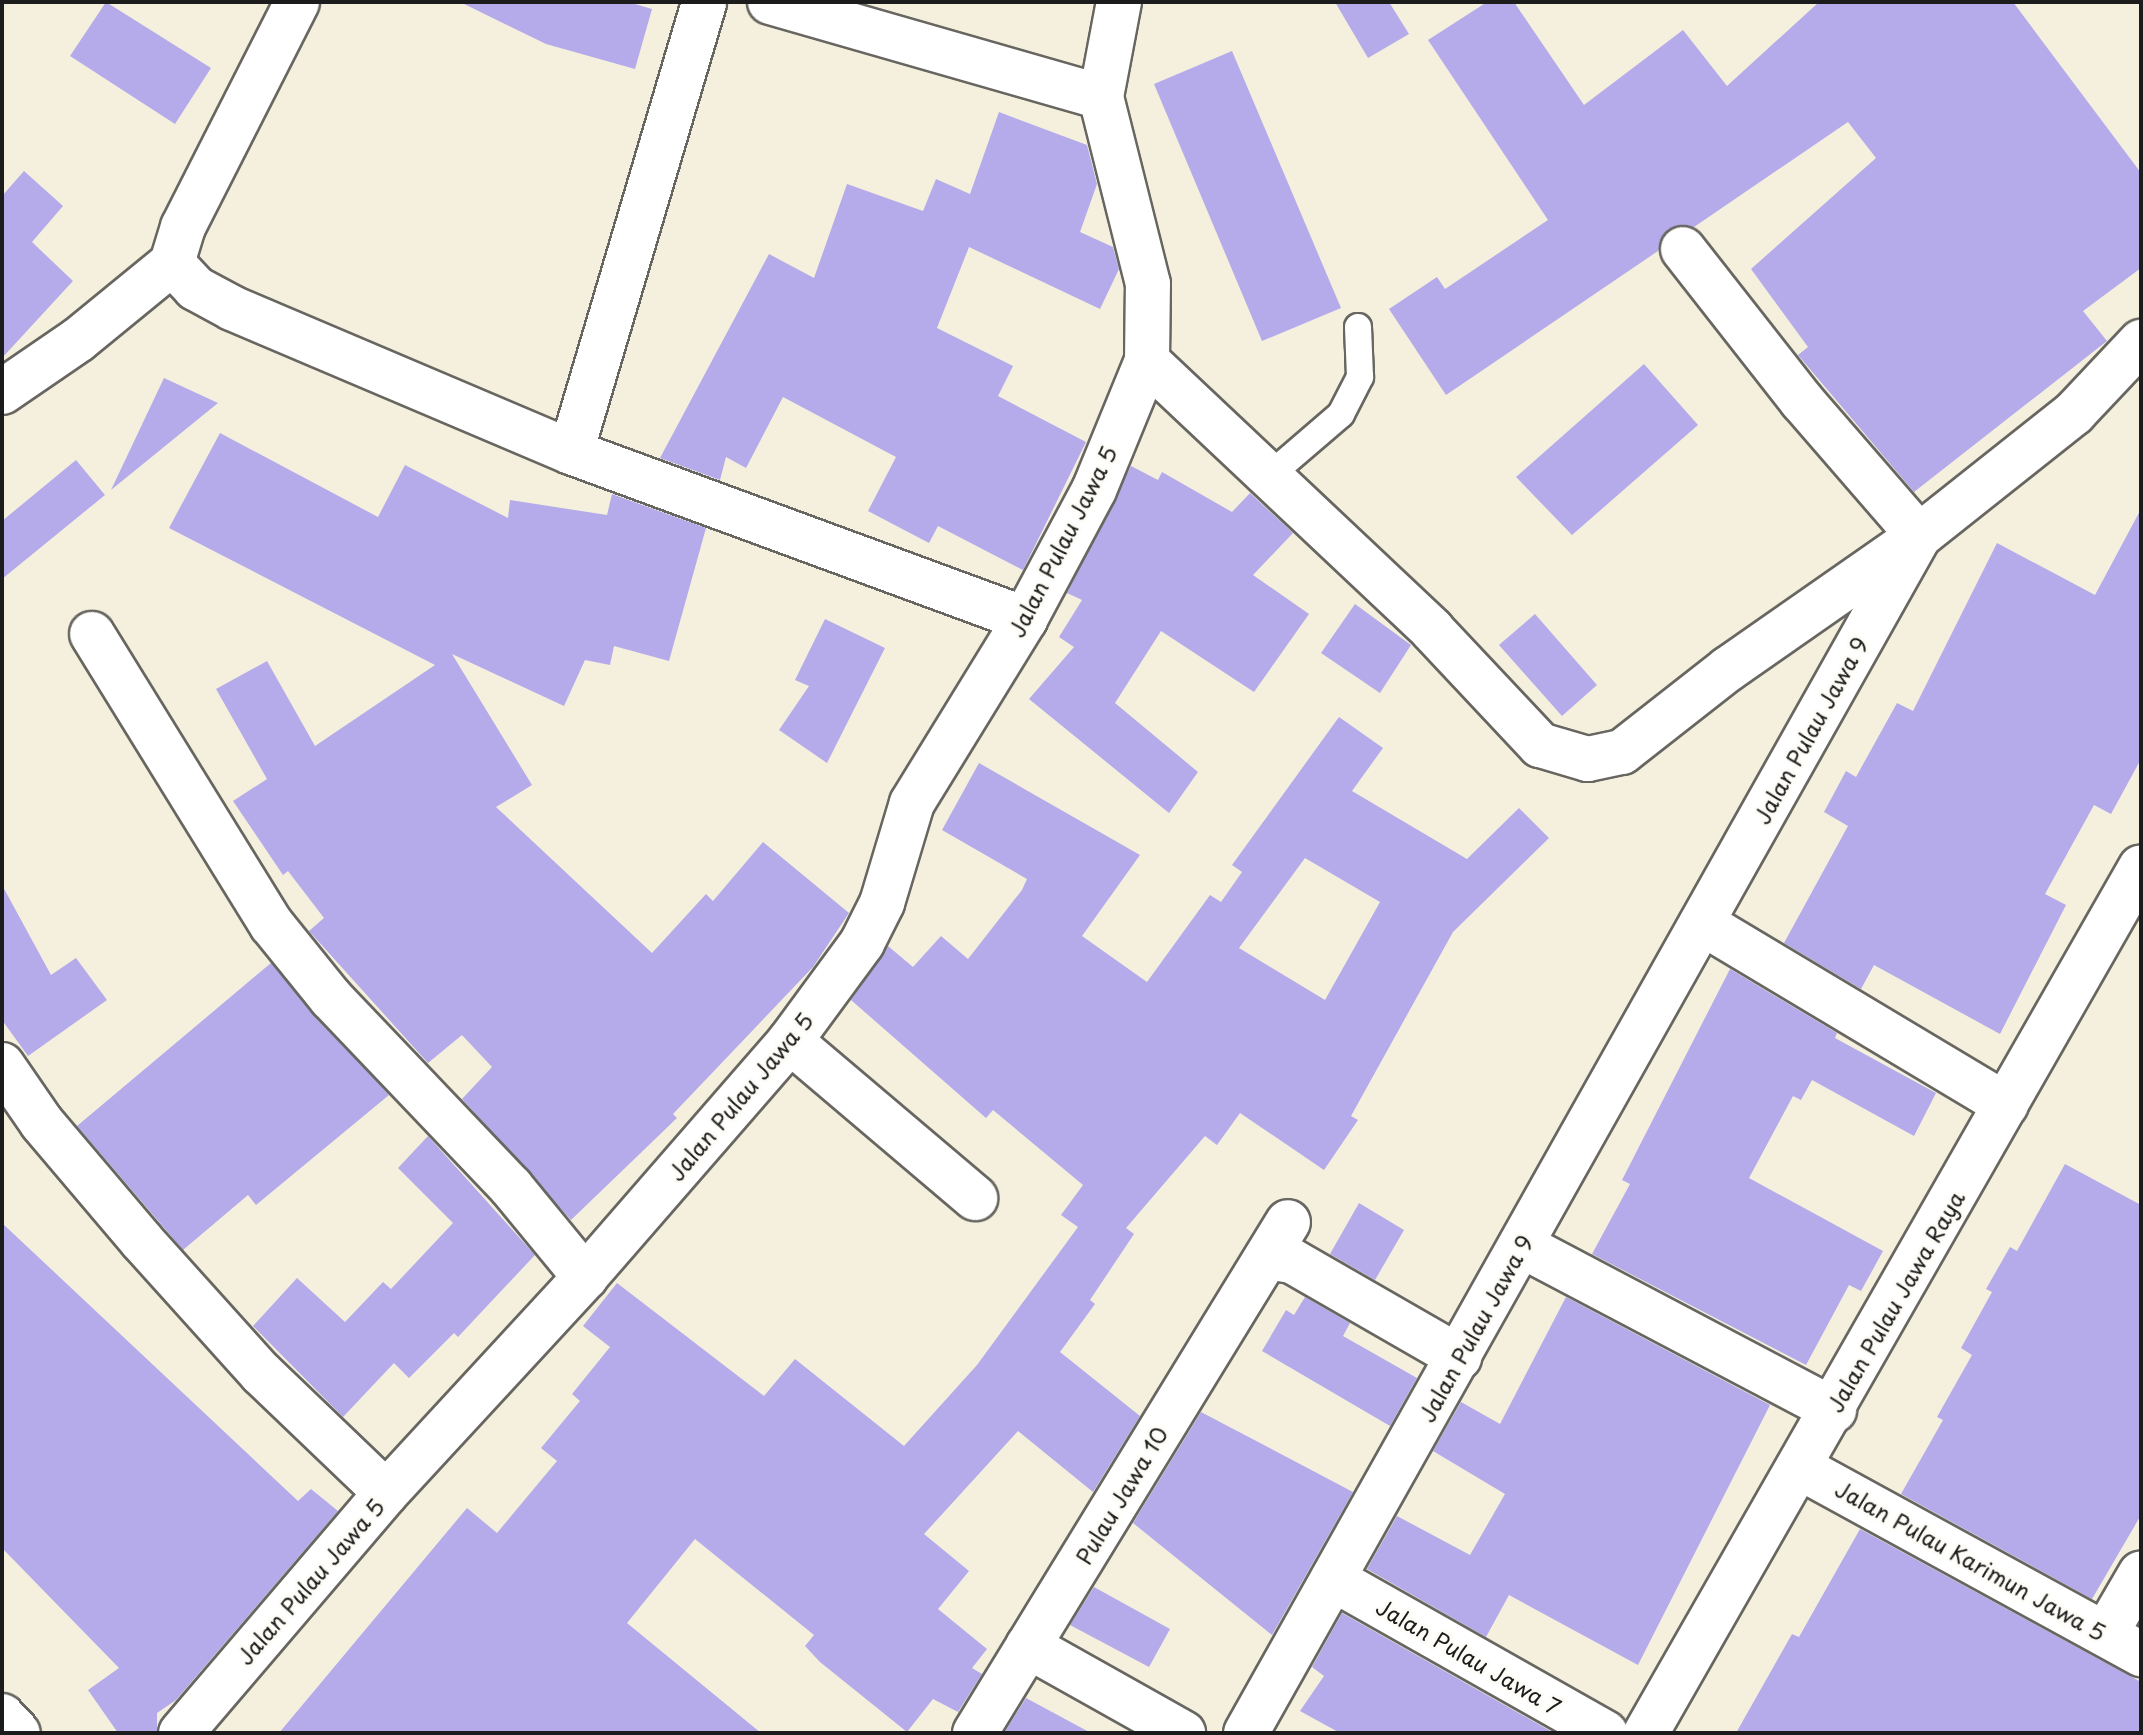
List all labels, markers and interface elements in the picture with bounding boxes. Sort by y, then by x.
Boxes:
street label: Jalan Pulau Jawa 5 [1002,441,1122,641]
street label: Jalan Pulau Jawa 9 [1748,632,1872,828]
street label: Jalan Pulau Jawa 5 [662,1007,818,1185]
street label: Jalan Pulau Jawa Raya [1821,1186,1969,1416]
street label: Jalan Pulau Jawa 9 [1413,1230,1537,1426]
street label: Pulau Jawa 10 [1070,1421,1172,1569]
street label: Jalan Pulau Karimun Jawa 5 [1830,1474,2112,1646]
street label: Jalan Pulau Jawa 5 [231,1493,389,1669]
street label: Jalan Pulau Jawa 7 [1372,1592,1566,1720]

